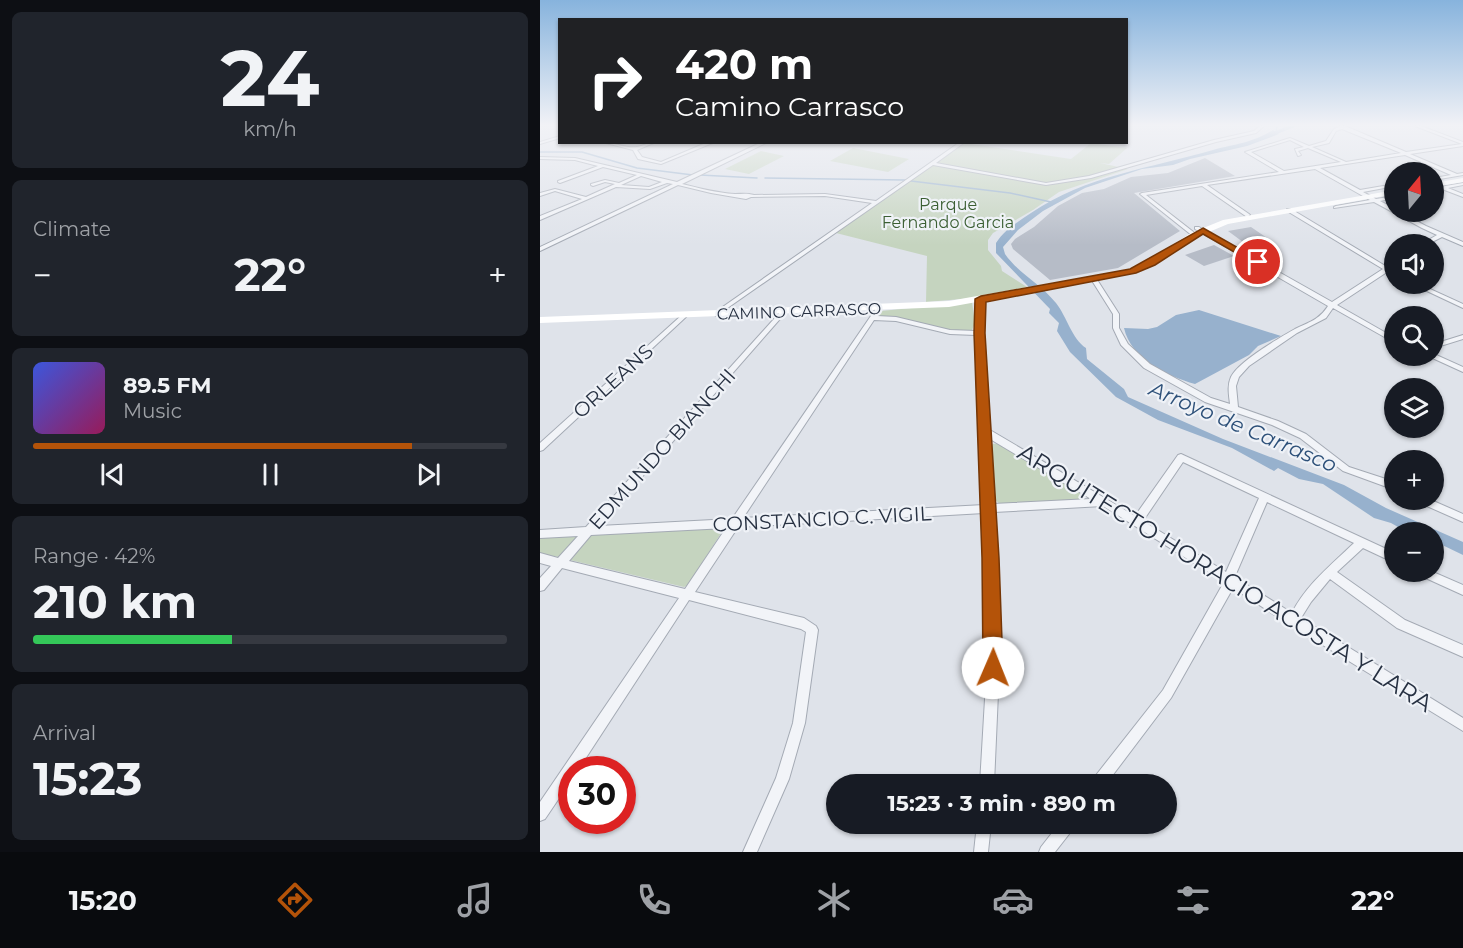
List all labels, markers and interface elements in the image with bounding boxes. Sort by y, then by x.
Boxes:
text: 24 [221,30,319,126]
text: 420 m [675,38,813,90]
icon: right [576,42,654,120]
text: Camino Carrasco [675,90,904,123]
text: km/h [243,117,297,141]
north arrow [1384,162,1444,222]
map controls [1384,162,1444,582]
park label: Parque Fernando Garcia [882,195,1014,232]
text: Climate [33,217,111,241]
button: sound [1384,234,1444,294]
pin [1232,236,1283,287]
icon: arrive [1241,245,1274,278]
text: 22° [234,247,306,302]
text: − [33,255,52,295]
text: + [488,255,507,295]
street label: CAMINO CARRASCO [717,299,882,324]
button: search [1384,306,1444,366]
street label: ORLEANS [568,339,658,423]
street label: EDMUNDO BIANCHI [584,364,740,534]
text: 89.5 FM [123,372,211,399]
water label: Arroyo de Carrasco [1144,375,1341,477]
button: layers [1384,378,1444,438]
text: Music [123,399,182,423]
street label: ARQUITECTO HORACIO ACOSTA Y LARA [1012,437,1439,718]
button: + [1384,450,1444,510]
icon: previous [96,458,129,491]
icon: pause [254,458,287,491]
icon: next [412,458,445,491]
street label: CONSTANCIO C. VIGIL [712,501,932,537]
button: − [1384,522,1444,582]
text: Range · 42% [33,544,155,568]
text: 210 km [33,574,197,629]
position arrow [961,636,1025,700]
text: Arrival [33,721,96,745]
text: 15:23 [33,751,142,806]
speed limit sign: 30 [558,756,636,834]
text: 15:23 · 3 min · 890 m [887,790,1116,817]
icon: directions [274,879,316,921]
icon: music [454,879,496,921]
icon: phone [633,879,675,921]
icon: climate [813,879,855,921]
icon: car [992,879,1034,921]
icon: filters [1172,879,1214,921]
text: 15:20 [69,884,137,917]
text: 22° [1351,884,1394,917]

